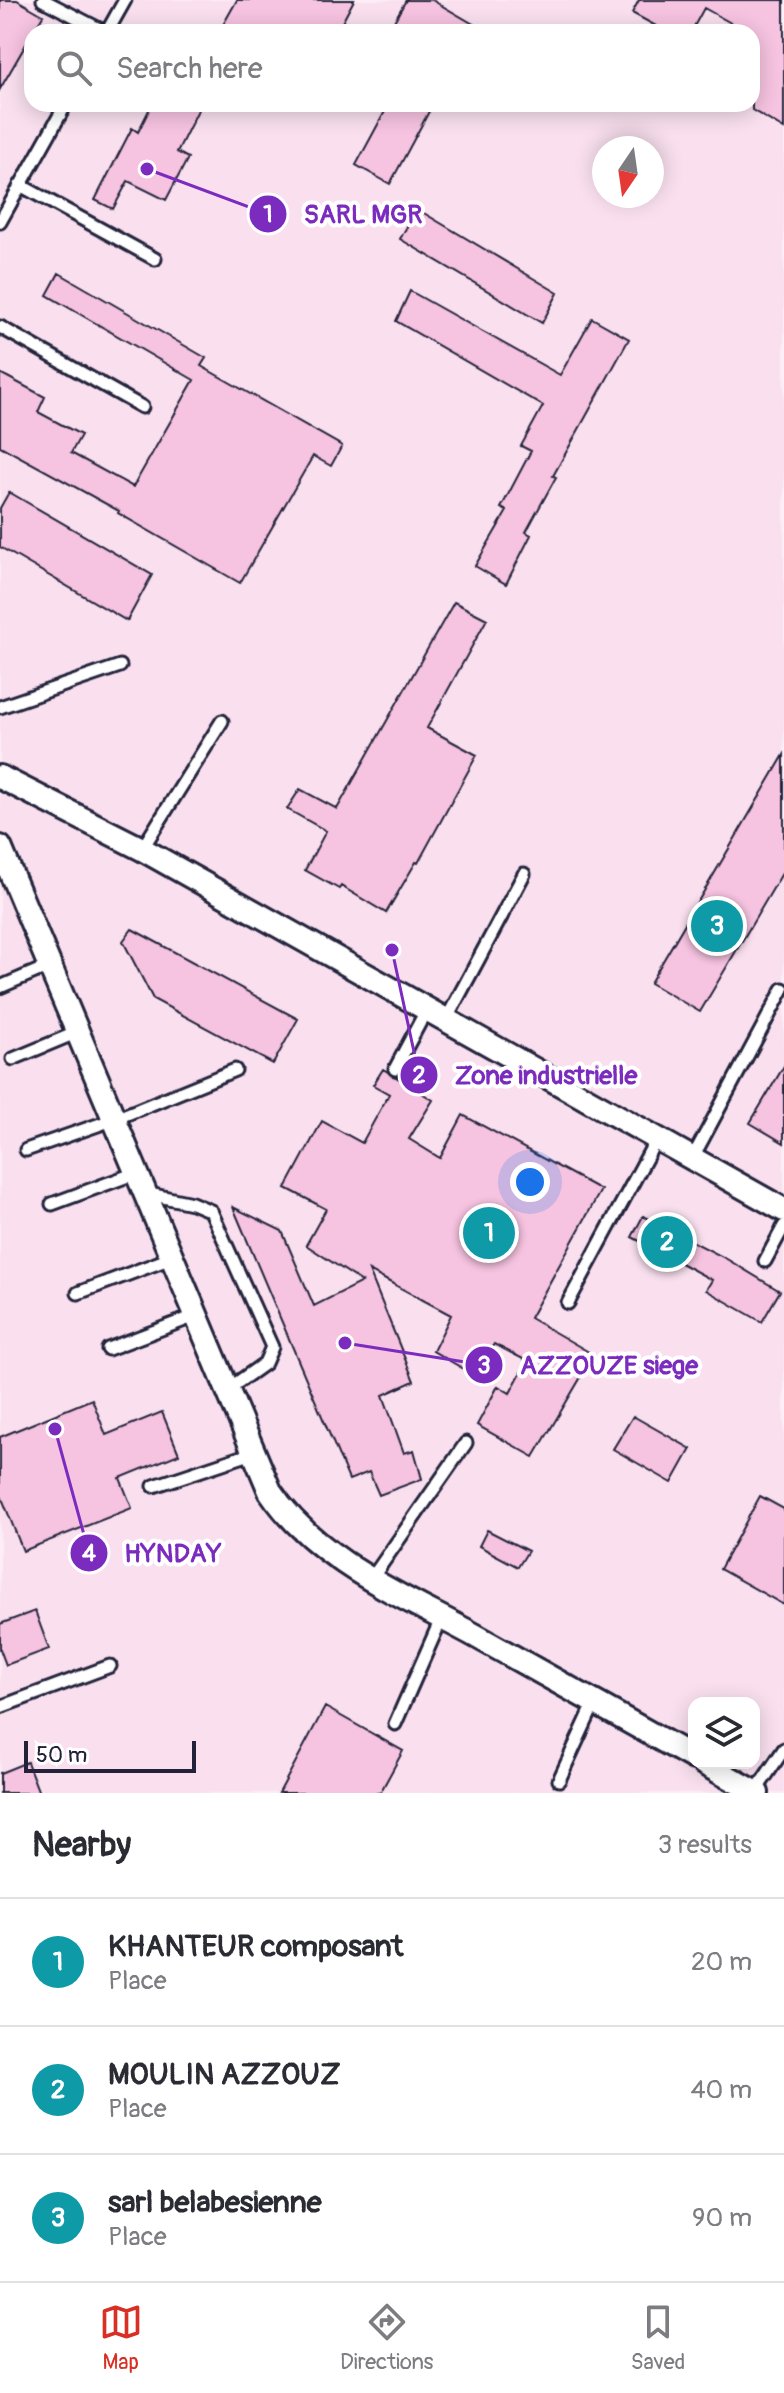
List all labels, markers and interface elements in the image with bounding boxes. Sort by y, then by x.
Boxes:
search box [24,24,760,112]
icon: search [52,46,96,90]
text: Search here [116,50,263,87]
north arrow [592,136,664,208]
callout: SARL MGR [248,189,439,239]
text: SARL MGR [304,199,422,231]
text: 1 [263,200,273,229]
pin: 3 [691,896,743,956]
callout: Zone industrielle [399,1050,654,1100]
text: Zone industrielle [455,1060,638,1092]
text: 2 [412,1061,426,1090]
your location [510,1162,550,1202]
pin: 1 [463,1203,515,1263]
pin: 2 [641,1212,693,1272]
callout: AZZOUZE siege [464,1340,714,1390]
text: AZZOUZE siege [520,1350,699,1382]
text: 3 [477,1351,491,1380]
callout: HYNDAY [69,1528,238,1578]
text: HYNDAY [124,1538,222,1570]
text: 4 [82,1539,96,1568]
map controls [688,1697,760,1769]
button: layers [688,1697,760,1769]
scale bar [24,1737,196,1773]
text: 50 m [36,1741,87,1769]
text: Nearby [32,1824,131,1867]
text: 3 results [658,1829,752,1861]
text: KHANTEUR composant [108,1928,403,1965]
text: 1 [53,1946,63,1978]
text: 20 m [691,1946,752,1978]
text: Place [108,1965,167,1997]
text: MOULIN AZZOUZ [108,2056,340,2093]
text: 2 [51,2074,65,2106]
text: 40 m [690,2074,752,2106]
text: Place [108,2093,167,2125]
text: sarl belabesienne [108,2184,322,2221]
text: 3 [51,2202,65,2234]
text: 90 m [692,2202,752,2234]
text: Place [108,2221,167,2253]
tab: Map [99,2300,143,2376]
tab: Directions [340,2300,433,2376]
tab: Saved [631,2300,685,2376]

